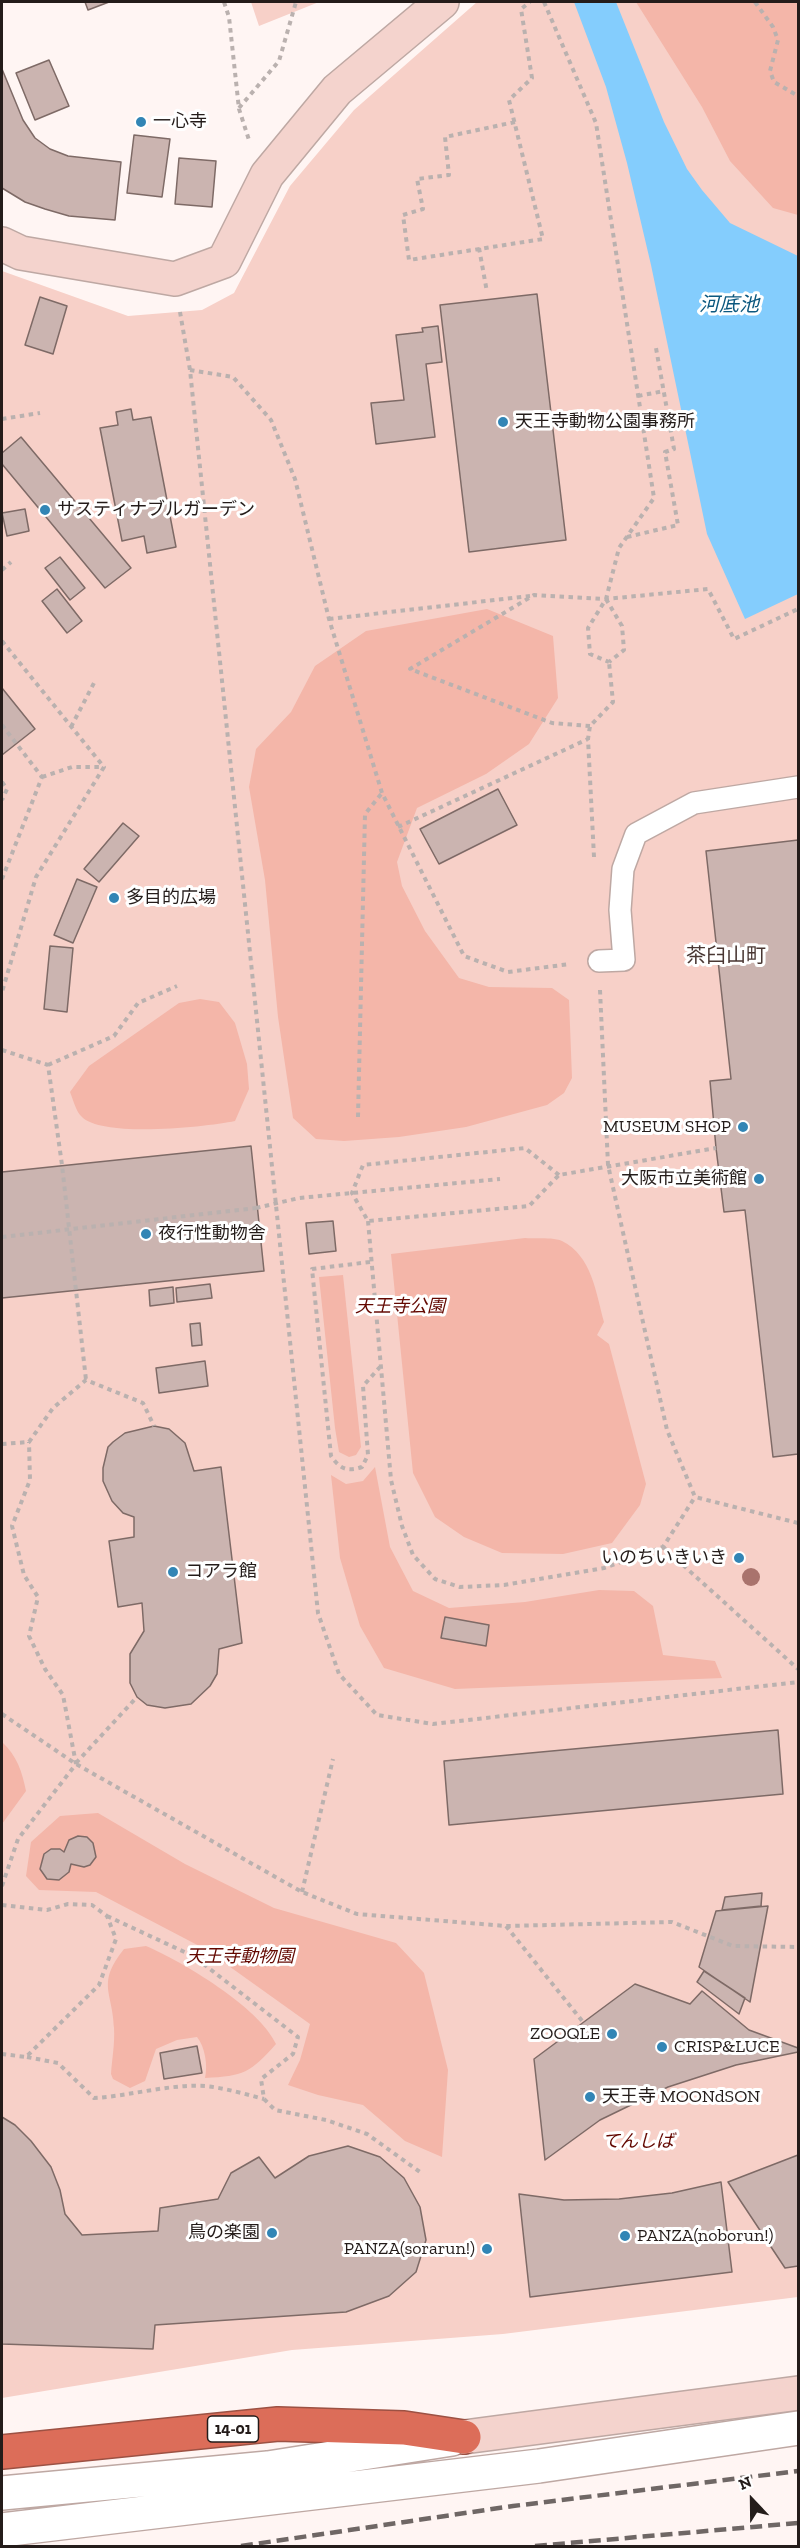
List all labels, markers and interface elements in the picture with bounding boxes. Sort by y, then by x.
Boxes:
place label: 一心寺 [153,111,207,133]
marker: 一心寺 [134,115,148,129]
water label: 河底池 [699,293,759,317]
place label: 天王寺動物公園事務所 [515,411,695,433]
marker: 天王寺動物公園事務所 [496,415,510,429]
place label: サスティナブルガーデン [57,499,255,521]
marker: サスティナブルガーデン [38,503,52,517]
place label: 多目的広場 [126,887,216,909]
marker: 多目的広場 [107,891,121,905]
district label: 茶臼山町 [686,944,766,968]
place label: MUSEUM SHOP [603,1116,731,1138]
marker: MUSEUM SHOP [736,1120,750,1134]
place label: 大阪市立美術館 [621,1168,747,1190]
marker: 大阪市立美術館 [752,1172,766,1186]
place label: 夜行性動物舎 [158,1223,266,1245]
marker: 夜行性動物舎 [139,1227,153,1241]
park label: 天王寺公園 [355,1296,445,1318]
place label: いのちいきいき [601,1547,727,1569]
marker: いのちいきいき [732,1551,746,1565]
place label: コアラ館 [185,1561,257,1583]
marker: コアラ館 [166,1565,180,1579]
park label: 天王寺動物園 [186,1946,294,1968]
place label: ZOOQLE [530,2023,600,2045]
marker: ZOOQLE [605,2027,619,2041]
place label: CRISP&LUCE [674,2036,780,2058]
marker: CRISP&LUCE [655,2040,669,2054]
place label: 天王寺 MOONdSON [602,2086,760,2108]
marker: 天王寺 MOONdSON [583,2090,597,2104]
park label: てんしば [602,2131,674,2153]
place label: 鳥の楽園 [188,2222,260,2244]
place label: PANZA(noborun!) [637,2225,773,2247]
marker: 鳥の楽園 [265,2226,279,2240]
marker: PANZA(noborun!) [618,2229,632,2243]
place label: PANZA(sorarun!) [344,2238,475,2260]
marker: PANZA(sorarun!) [480,2242,494,2256]
road number: 14-01 [208,2416,258,2442]
north arrow [722,2470,782,2530]
text: N [736,2472,754,2494]

